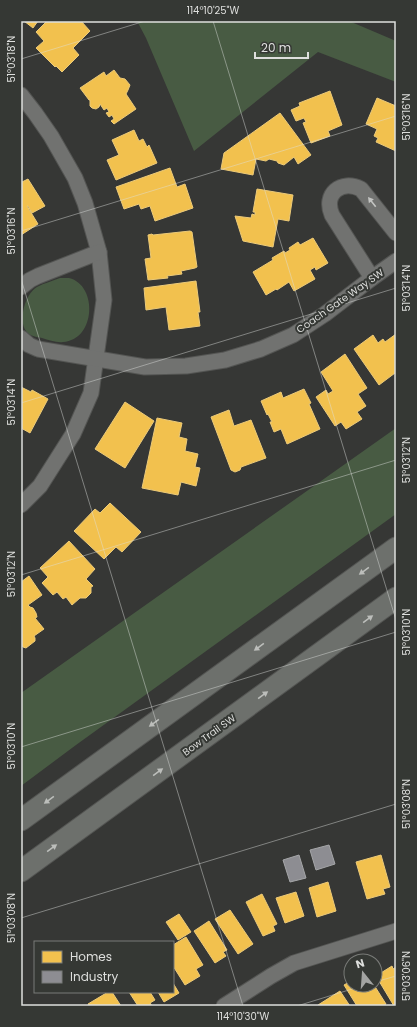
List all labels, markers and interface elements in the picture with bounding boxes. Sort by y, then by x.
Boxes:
text: 114°10'25"W [187,3,240,18]
scale bar [255,34,308,60]
text: 51°03'18"N [4,36,19,82]
text: 20 m [261,39,291,56]
text: 51°03'16"N [399,94,414,140]
one-way arrow [367,197,376,208]
text: 51°03'16"N [4,208,19,254]
street label: Coach Gate Way SW [293,265,387,337]
text: 51°03'14"N [399,265,414,311]
text: 51°03'14"N [4,379,19,425]
text: 51°03'12"N [399,437,414,483]
text: 51°03'12"N [4,551,19,597]
one-way arrow [359,567,370,575]
text: 51°03'10"N [399,609,414,655]
one-way arrow [362,615,373,623]
one-way arrow [254,643,265,651]
one-way arrow [257,691,268,700]
street label: Bow Trail SW [179,710,239,759]
one-way arrow [149,719,159,727]
text: 51°03'10"N [4,723,19,769]
one-way arrow [152,768,163,776]
text: 51°03'08"N [399,779,414,829]
one-way arrow [43,796,54,804]
one-way arrow [47,844,58,852]
text: 51°03'08"N [4,893,19,943]
legend [34,941,174,993]
text: Homes [70,948,112,965]
text: 51°03'06"N [399,951,414,1001]
north arrow [343,953,383,993]
text: N [354,955,366,972]
text: Industry [70,968,119,985]
text: 114°10'30"W [217,1009,270,1024]

